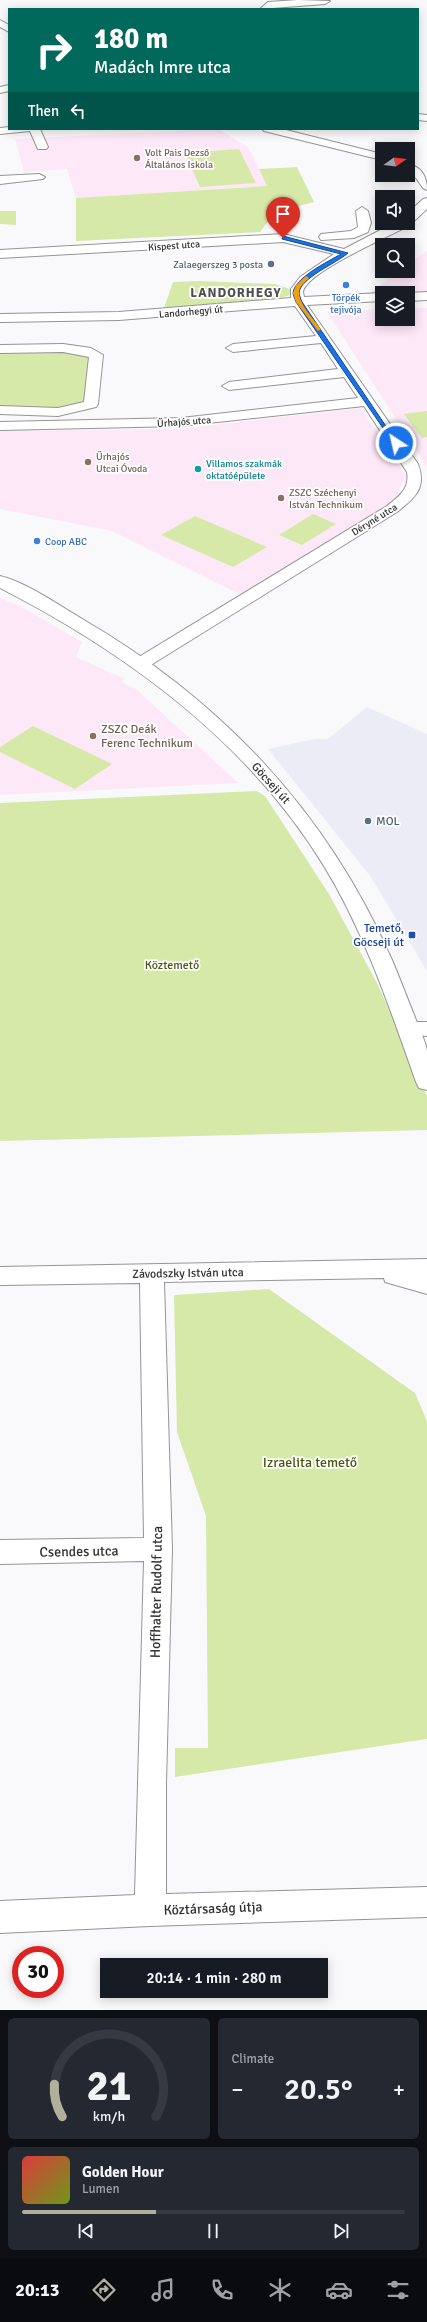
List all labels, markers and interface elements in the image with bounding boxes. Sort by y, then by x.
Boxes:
text: 180 m [94,22,168,56]
icon: right [28,24,80,76]
text: Madách Imre utca [94,56,231,78]
icon: left [67,100,89,122]
text: Then [28,102,59,120]
north arrow [375,142,415,182]
map controls [375,142,415,326]
place label: Volt Pais Dezső Általános Iskola [145,147,213,171]
marker: Volt Pais Dezső Általános Iskola [132,153,142,163]
button: sound [375,190,415,230]
pin [266,197,300,238]
icon: arrive [272,203,294,225]
street label: Kispest utca [148,238,200,254]
button: search [375,238,415,278]
place label: Zalaegerszeg 3 posta [173,259,263,271]
marker: Zalaegerszeg 3 posta [266,259,276,269]
marker: Törpék tejivója [341,280,351,290]
district label: LANDORHEGY [190,285,282,301]
button: layers [375,286,415,326]
place label: Törpék tejivója [330,292,362,316]
street label: Landorhegyi út [159,303,224,321]
street label: Űrhajós utca [157,413,211,430]
position arrow [375,422,417,464]
place label: Űrhajós Utcai Óvoda [96,450,147,475]
marker: Űrhajós Utcai Óvoda [83,457,93,467]
place label: Villamos szakmák oktatóépülete [206,458,282,482]
marker: Villamos szakmák oktatóépülete [193,464,203,474]
place label: ZSZC Széchenyi István Technikum [289,487,363,511]
marker: ZSZC Széchenyi István Technikum [276,493,286,503]
street label: Déryné utca [350,501,400,539]
marker: Coop ABC [32,536,42,546]
place label: Coop ABC [45,536,87,548]
place label: ZSZC Deák Ferenc Technikum [101,722,193,751]
marker: ZSZC Deák Ferenc Technikum [88,731,98,741]
street label: Göcseji út [248,759,293,807]
place label: MOL [376,814,400,829]
marker: MOL [363,816,373,826]
place label: Temető, Göcseji út [353,921,404,950]
marker: Temető, Göcseji út [407,930,417,940]
park label: Köztemető [145,958,199,973]
street label: Závodszky István utca [132,1265,244,1282]
park label: Izraelita temető [263,1454,357,1471]
street label: Hoffhalter Rudolf utca [147,1526,166,1658]
street label: Csendes utca [39,1542,119,1561]
street label: Köztársaság útja [163,1898,263,1919]
speed limit sign: 30 [12,1946,64,1998]
text: 20:14 · 1 min · 280 m [147,1969,281,1987]
text: Climate [232,2051,274,2067]
text: 21 [86,2060,131,2111]
text: 20.5° [284,2071,352,2108]
text: − [232,2076,243,2103]
text: + [393,2076,405,2103]
text: km/h [93,2107,125,2124]
text: Golden Hour [82,2163,164,2181]
text: Lumen [82,2181,120,2197]
icon: previous [75,2220,97,2242]
icon: pause [202,2220,224,2242]
icon: next [330,2220,352,2242]
icon: directions [90,2276,118,2304]
icon: music [149,2276,177,2304]
icon: phone [208,2276,236,2304]
icon: climate [266,2276,294,2304]
icon: car [325,2276,353,2304]
icon: filters [384,2276,412,2304]
text: 20:13 [15,2279,60,2301]

